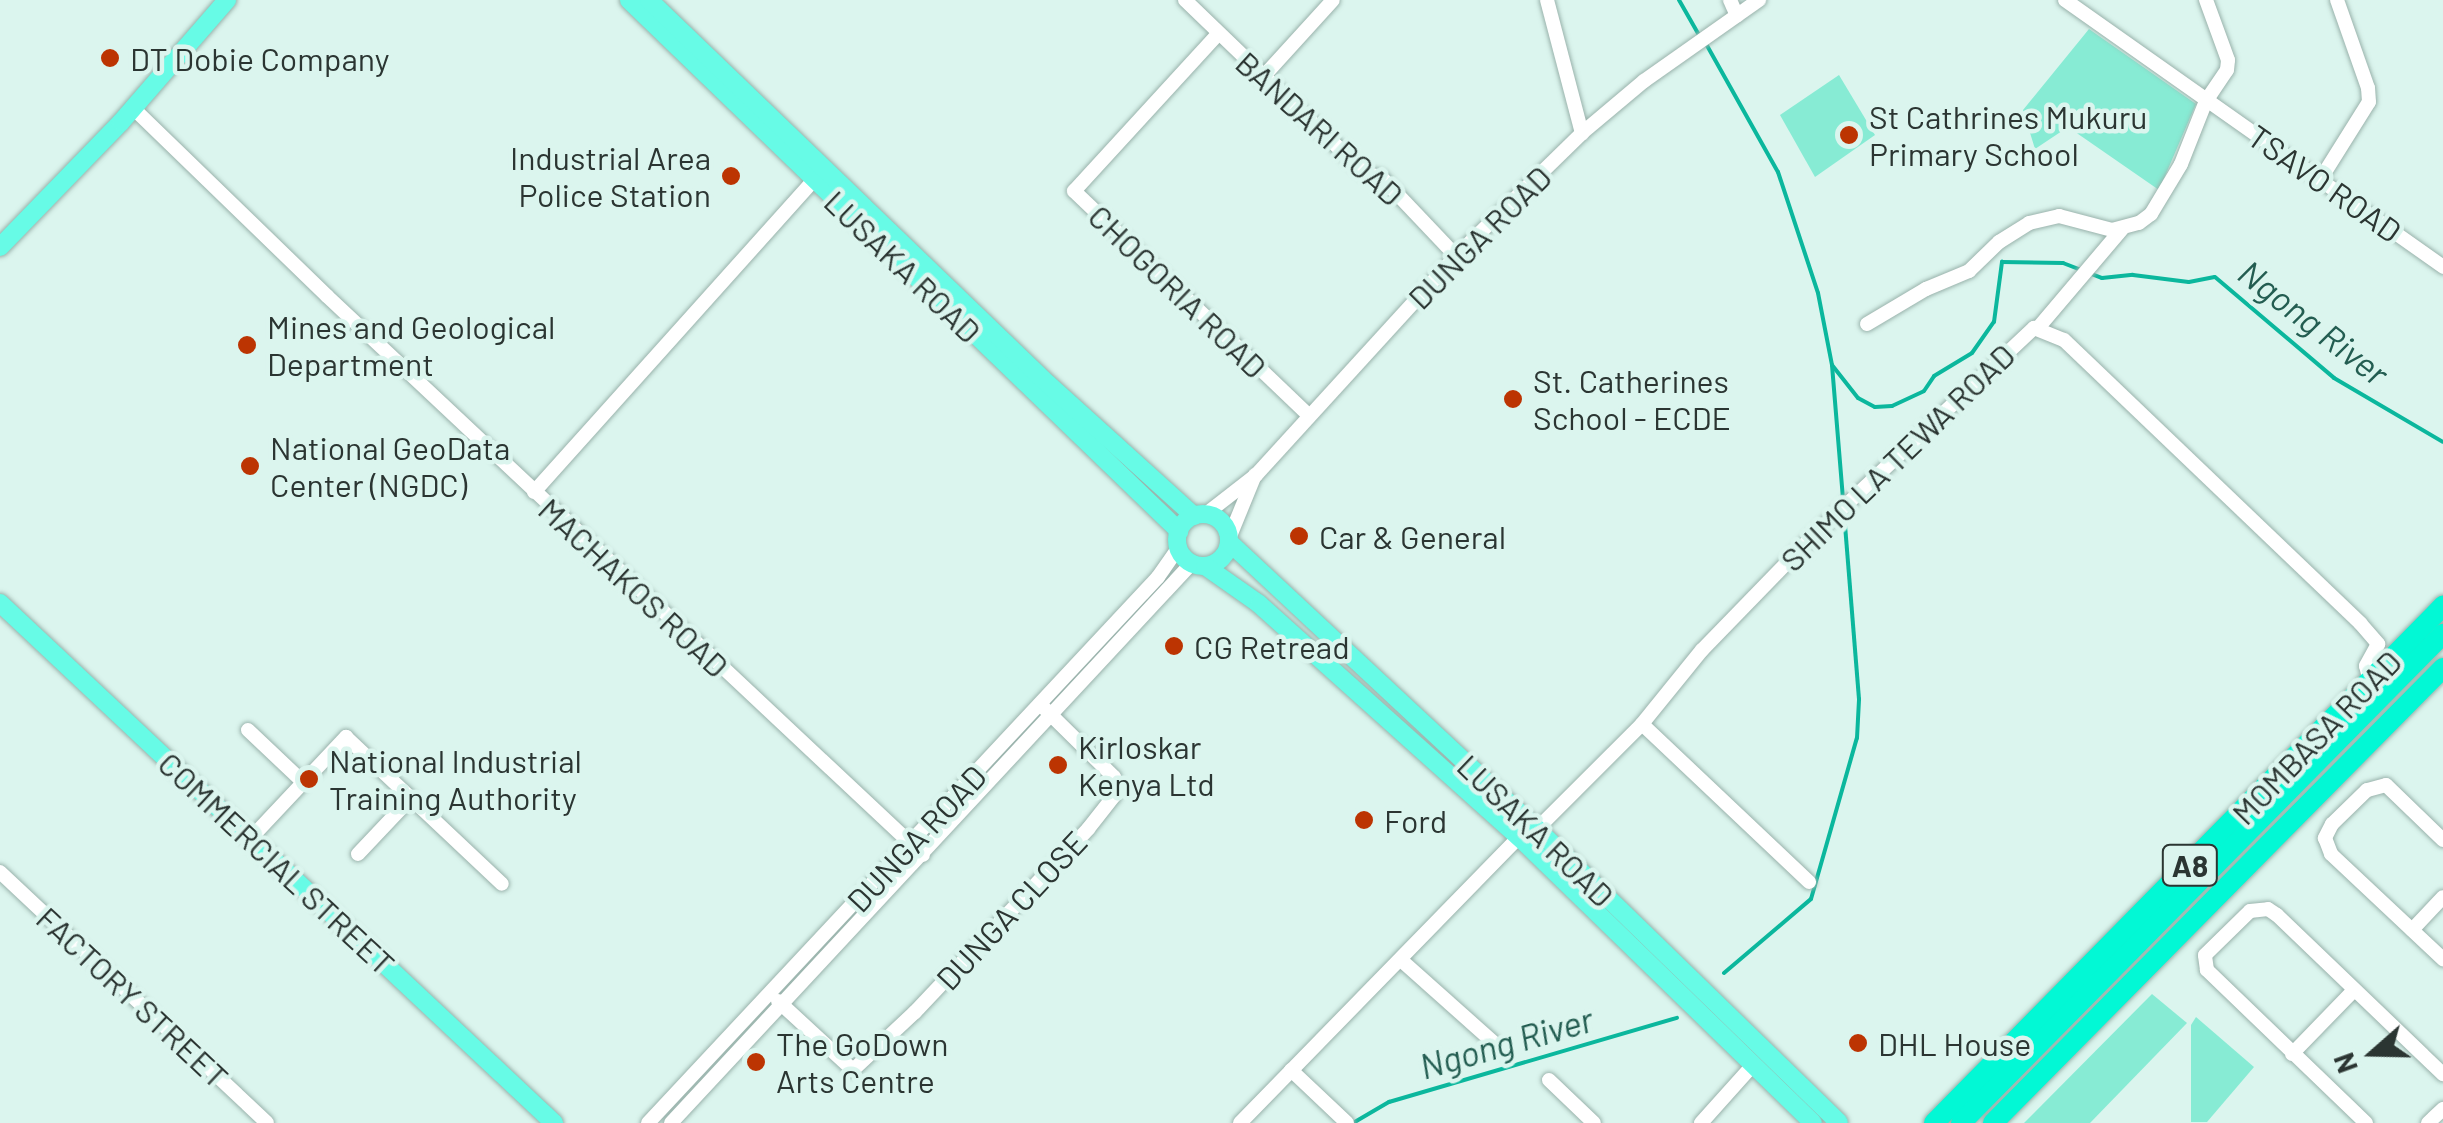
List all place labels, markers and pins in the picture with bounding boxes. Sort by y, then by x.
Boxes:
place label: DT Dobie Company [130,39,389,77]
marker: DT Dobie Company [99,47,121,69]
place label: St Cathrines Mukuru Primary School [1869,98,2147,173]
marker: St Cathrines Mukuru Primary School [1838,124,1860,146]
place label: Industrial Area Police Station [510,139,711,214]
marker: Industrial Area Police Station [720,165,742,187]
place label: Mines and Geological Department [267,308,555,383]
marker: Mines and Geological Department [236,334,258,356]
place label: St. Catherines School - ECDE [1533,362,1731,437]
marker: St. Catherines School - ECDE [1502,388,1524,410]
place label: National GeoData Center (NGDC) [270,429,510,504]
marker: National GeoData Center (NGDC) [239,455,261,477]
place label: Car & General [1319,517,1506,555]
marker: Car & General [1288,525,1310,547]
place label: CG Retread [1194,627,1350,665]
marker: CG Retread [1163,635,1185,657]
place label: Kirloskar Kenya Ltd [1078,728,1215,803]
place label: National Industrial Training Authority [329,742,582,817]
marker: Kirloskar Kenya Ltd [1047,754,1069,776]
marker: National Industrial Training Authority [298,768,320,790]
place label: Ford [1384,801,1447,839]
marker: Ford [1353,809,1375,831]
place label: DHL House [1878,1024,2031,1062]
place label: The GoDown Arts Centre [776,1025,949,1100]
marker: DHL House [1847,1032,1869,1054]
marker: The GoDown Arts Centre [745,1051,767,1073]

